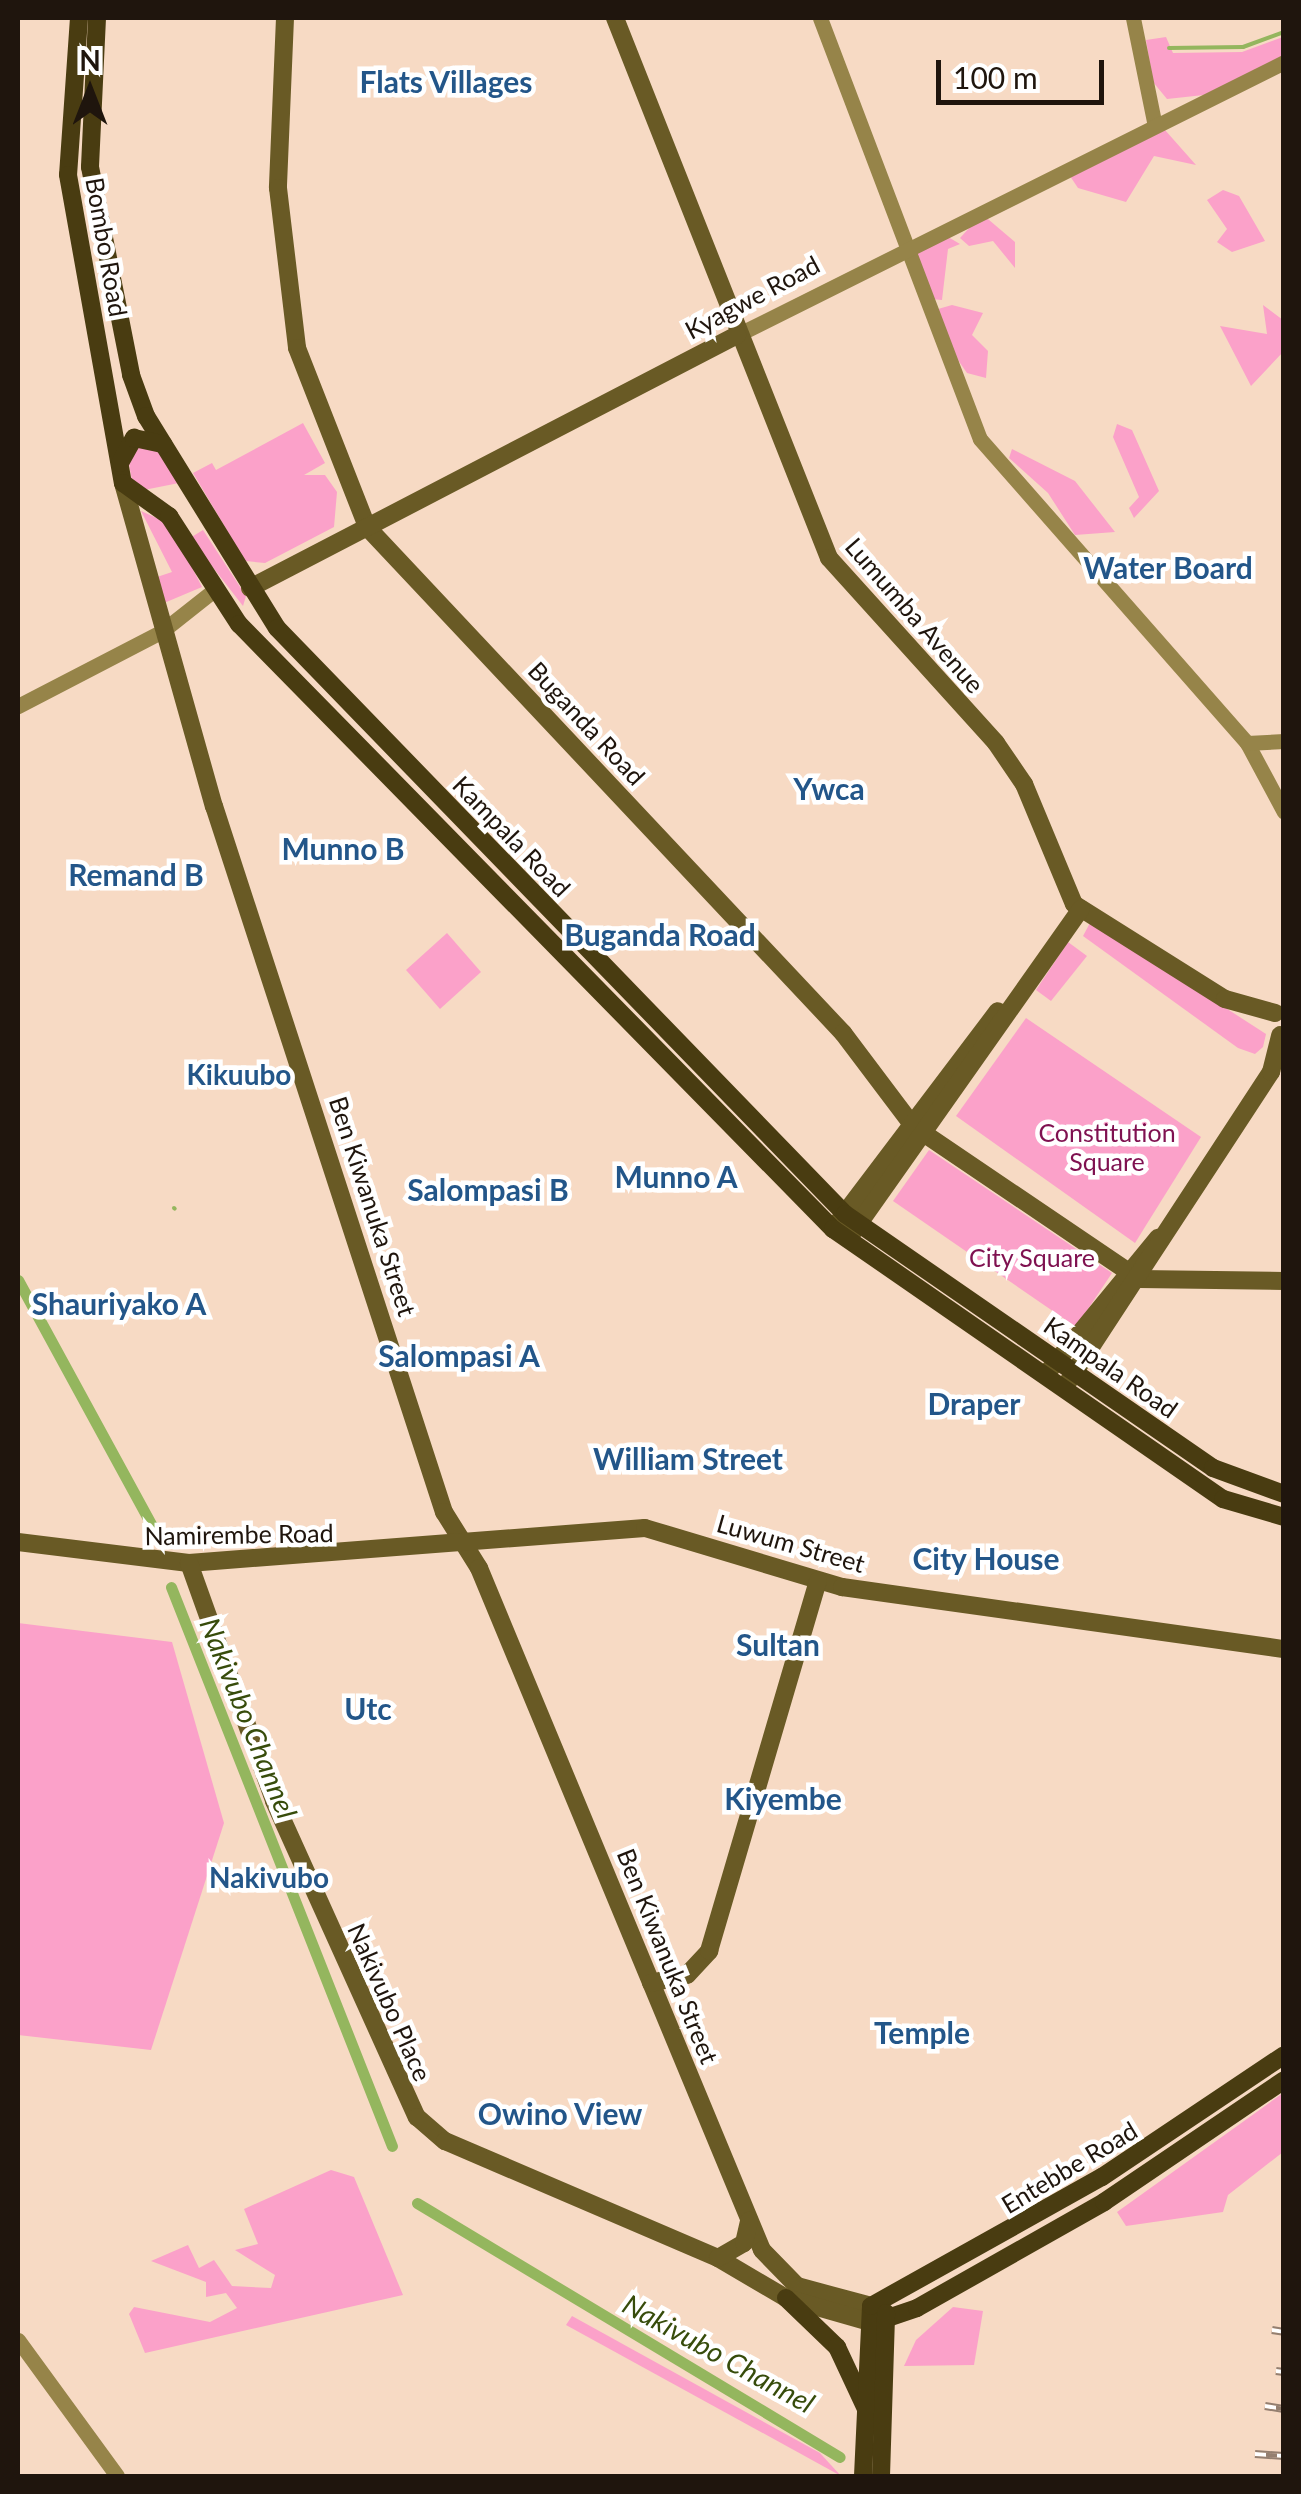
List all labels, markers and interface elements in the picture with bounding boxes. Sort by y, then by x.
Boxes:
north arrow [40,40,140,140]
scale bar [941,40,1108,102]
text: N [79,43,101,77]
text: 100 m [953,59,1038,95]
district label: Flats Villages [359,63,533,99]
street label: Bombo Road [80,175,134,319]
street label: Kyagwe Road [680,249,824,345]
street label: Lumumba Avenue [839,531,991,699]
district label: Water Board [1083,549,1253,585]
street label: Buganda Road [522,655,652,791]
street label: Kampala Road [447,769,577,903]
district label: Ywca [793,770,865,806]
district label: Munno B [281,830,405,866]
district label: Remand B [68,856,204,892]
district label: Buganda Road [564,916,756,952]
district label: Kikuubo [187,1057,291,1091]
street label: Ben Kiwanuka Street [323,1092,423,1320]
park label: Constitution Square [1038,1118,1176,1177]
district label: Munno A [614,1158,738,1194]
district label: Salompasi B [407,1171,569,1207]
park label: City Square [969,1242,1095,1272]
district label: Shauriyako A [31,1285,207,1321]
street label: Kampala Road [1038,1310,1184,1424]
district label: Salompasi A [378,1337,540,1373]
district label: Draper [927,1385,1021,1421]
district label: William Street [593,1440,783,1476]
street label: Luwum Street [714,1508,868,1578]
street label: Namirembe Road [144,1517,334,1551]
district label: City House [912,1540,1060,1576]
water label: Nakivubo Channel [193,1613,305,1823]
district label: Sultan [736,1626,820,1662]
district label: Utc [344,1690,392,1726]
district label: Kiyembe [724,1780,842,1816]
street label: Ben Kiwanuka Street [611,1844,725,2068]
district label: Nakivubo [209,1860,329,1894]
street label: Nakivubo Place [342,1919,438,2085]
district label: Temple [874,2014,970,2050]
district label: Owino View [477,2095,643,2131]
street label: Entebbe Road [996,2115,1142,2219]
water label: Nakivubo Channel [617,2287,821,2419]

